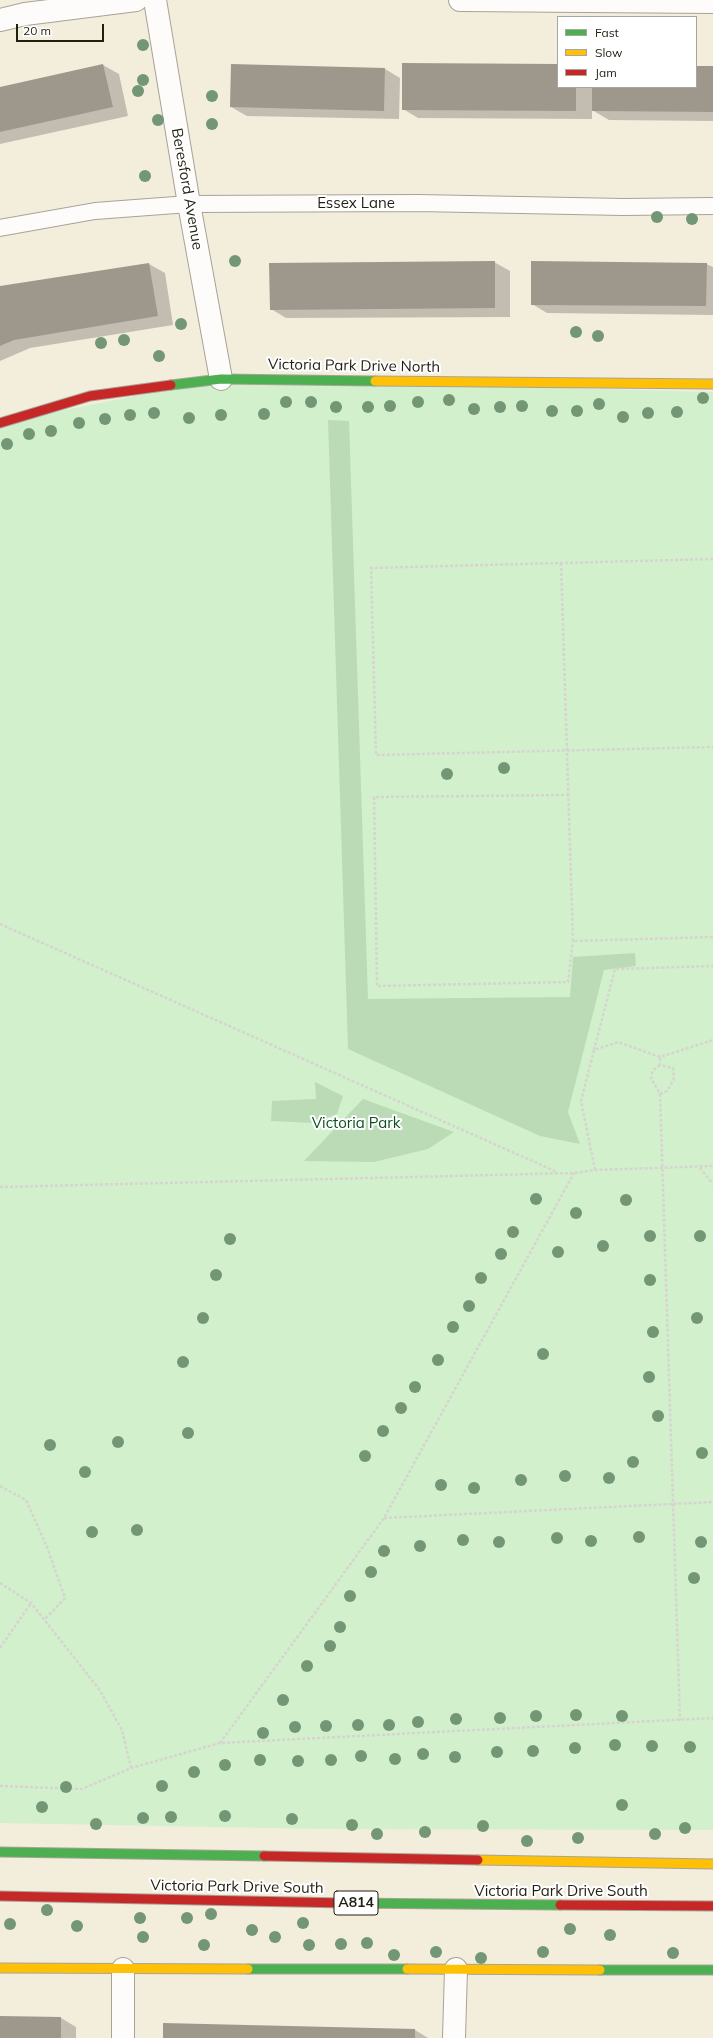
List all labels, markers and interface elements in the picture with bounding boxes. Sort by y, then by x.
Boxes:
scale bar [18,16,106,42]
legend [557,16,697,88]
text: 20 m [23,23,51,38]
text: Fast [595,25,619,40]
text: Slow [595,45,623,60]
text: Jam [595,65,617,80]
street label: Beresford Avenue [167,127,207,251]
street label: Essex Lane [317,194,395,212]
street label: Victoria Park Drive North [268,355,440,377]
park label: Victoria Park [312,1114,400,1132]
street label: Victoria Park Drive South [150,1876,324,1898]
street label: Victoria Park Drive South [474,1882,648,1900]
road number: A814 [334,1891,378,1915]

